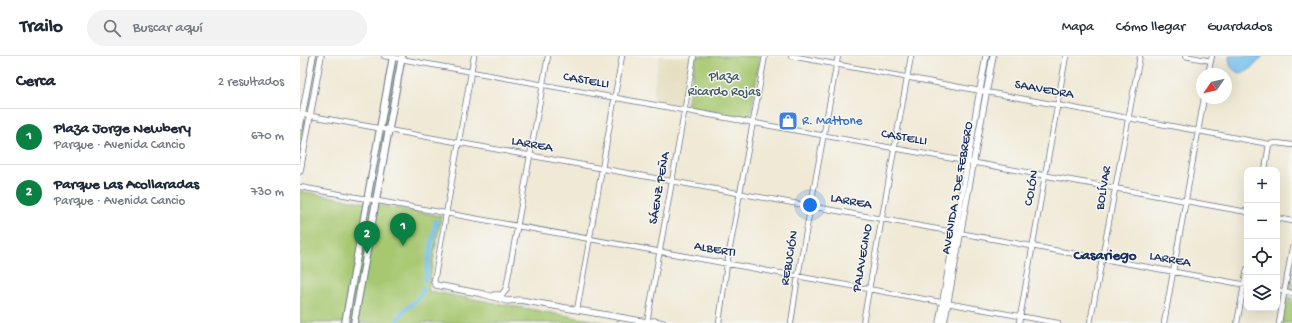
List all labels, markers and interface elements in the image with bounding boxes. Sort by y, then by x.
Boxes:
search box [87,10,367,46]
text: Trailo [20,16,63,39]
icon: search [101,17,123,39]
text: Buscar aquí [133,19,203,37]
text: Mapa [1062,19,1094,36]
text: Cómo llegar [1116,19,1185,36]
text: Guardados [1207,19,1272,36]
north arrow [1196,68,1232,104]
street label: CASTELLI [562,70,610,92]
park label: Plaza Ricardo Rojas [688,70,762,100]
text: Cerca [16,72,55,92]
text: 2 resultados [218,75,284,90]
street label: SAAVEDRA [1013,77,1076,103]
shop icon: R. Mattone [777,110,799,132]
place label: R. Mattone [802,114,863,129]
text: Plaza Jorge Newbery [54,120,191,138]
street label: AVENIDA 3 DE FEBRERO [939,120,977,255]
street label: CASTELLI [880,127,928,149]
text: 1 [26,129,32,144]
text: 670 m [251,129,284,144]
street label: LARREA [510,134,555,156]
text: Parque · Avenida Cancio [54,138,185,153]
street label: SÁENZ PEÑA [645,149,674,225]
street label: BOLÍVAR [1092,164,1115,212]
map controls [1244,167,1280,311]
button: + [1244,167,1280,203]
street label: COLÓN [1021,169,1043,207]
text: Parque Las Acollaradas [54,176,199,194]
text: 2 [26,185,32,200]
text: 730 m [251,185,284,200]
street label: LARREA [829,191,874,213]
text: Parque · Avenida Cancio [54,194,185,209]
your location [800,195,820,215]
button: − [1244,203,1280,239]
pin: 1 [390,213,416,246]
pin: 2 [354,221,380,254]
street label: PALAVECINO [849,223,876,294]
street label: REBUCIÓN [778,229,802,287]
street label: ALBERTI [693,239,737,261]
button: locate [1244,239,1280,275]
district label: Casariego [1073,247,1137,265]
street label: LARREA [1148,249,1193,271]
button: layers [1244,275,1280,311]

